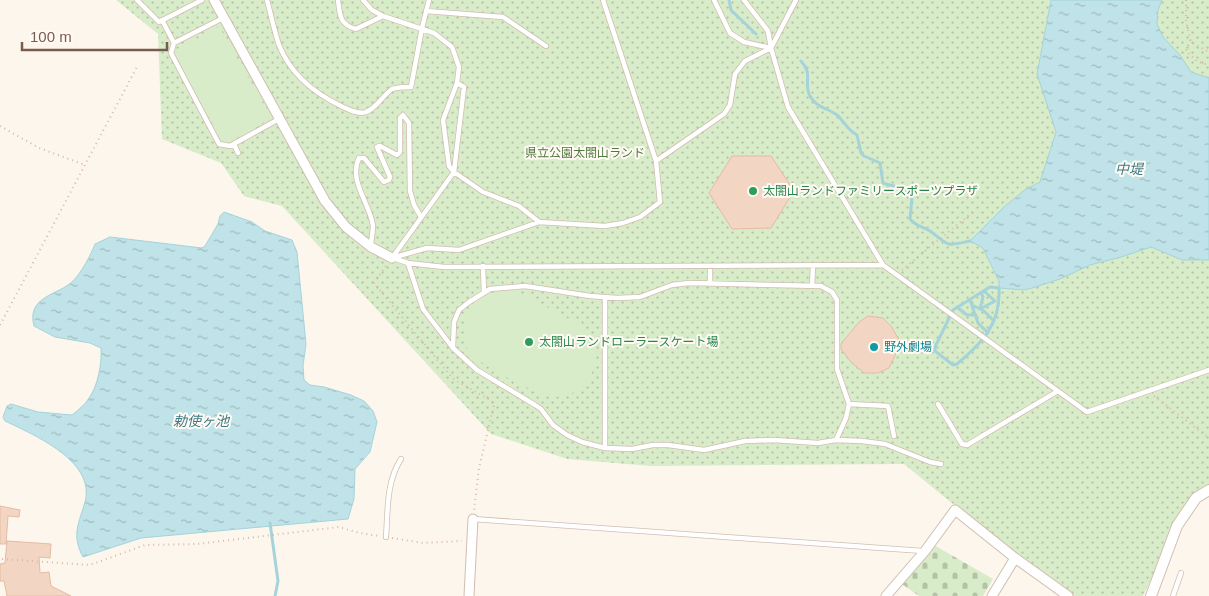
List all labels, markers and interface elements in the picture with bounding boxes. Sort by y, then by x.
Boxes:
scale bar [22,20,168,52]
text: 100 m [30,28,72,45]
park label: 県立公園太閤山ランド [525,146,645,160]
water label: 中堤 [1115,161,1145,177]
place label: 太閤山ランドファミリースポーツプラザ [763,184,978,198]
marker: 太閤山ランドファミリースポーツプラザ [747,185,759,197]
place label: 太閤山ランドローラースケート場 [539,335,718,349]
marker: 太閤山ランドローラースケート場 [523,336,535,348]
place label: 野外劇場 [884,340,932,354]
marker: 野外劇場 [868,341,880,353]
water label: 勅使ヶ池 [173,413,231,429]

